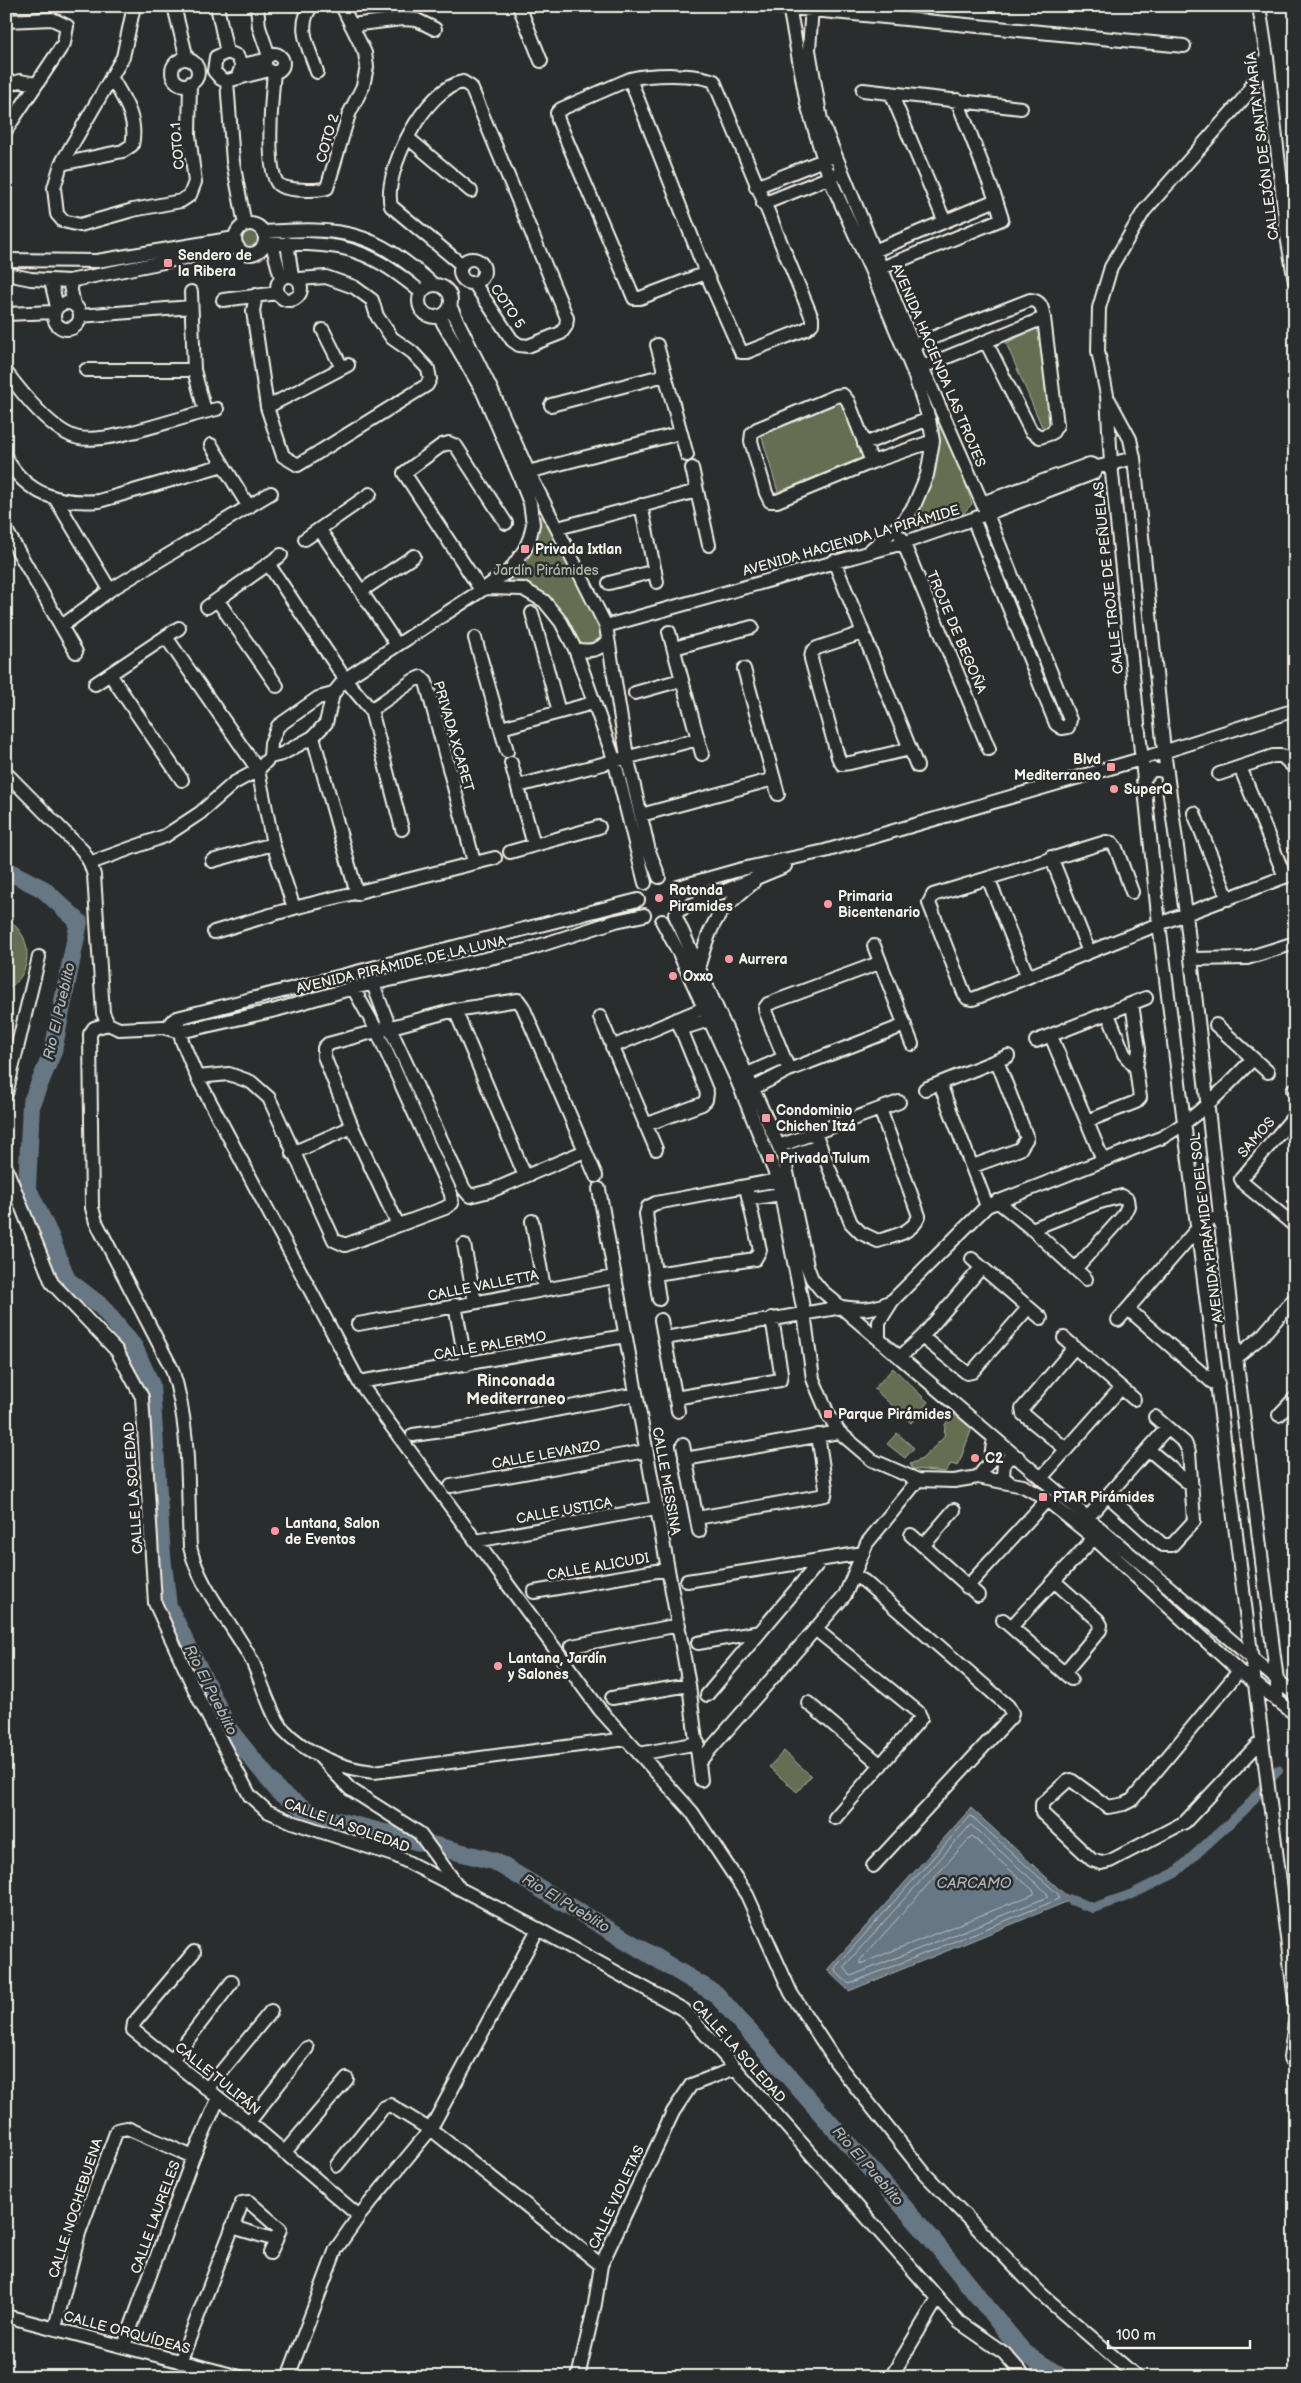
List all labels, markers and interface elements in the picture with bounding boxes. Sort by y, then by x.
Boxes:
street label: CALLEJÓN DE SANTA MARÍA [1241,50,1282,241]
street label: COTO 2 [312,111,343,165]
street label: COTO 1 [167,122,188,170]
place label: Sendero de la Ribera [178,247,252,280]
marker: Sendero de la Ribera [162,257,174,269]
street label: AVENIDA HACIENDA LAS TROJES [888,261,989,470]
street label: COTO 5 [487,281,529,332]
street label: CALLE TROJE DE PEÑUELAS [1089,481,1127,675]
street label: AVENIDA HACIENDA LA PIRÁMIDE [740,500,962,580]
place label: Privada Ixtlan [535,541,622,558]
marker: Privada Ixtlan [519,543,531,555]
park label: Jardín Pirámides [493,562,599,579]
street label: TROJE DE BEGOÑA [923,568,991,697]
street label: PRIVADA XCARET [430,679,478,794]
place label: Blvd Mediterraneo [1014,751,1101,784]
marker: Blvd Mediterraneo [1105,761,1117,773]
place label: SuperQ [1124,781,1173,798]
marker: SuperQ [1108,783,1120,795]
place label: Rotonda Piramides [669,882,733,915]
place label: Primaria Bicentenario [838,888,920,921]
marker: Rotonda Piramides [653,892,665,904]
marker: Primaria Bicentenario [822,898,834,910]
street label: AVENIDA PIRÁMIDE DE LA LUNA [294,931,508,997]
place label: Aurrera [738,951,787,968]
marker: Aurrera [723,953,735,965]
water label: Rio El Pueblito [39,960,80,1062]
place label: Oxxo [683,968,713,985]
marker: Oxxo [667,970,679,982]
place label: Condominio Chichen Itzá [776,1102,856,1135]
marker: Condominio Chichen Itzá [760,1112,772,1124]
street label: SAMOS [1234,1114,1279,1161]
street label: AVENIDA PIRÁMIDE DEL SOL [1185,1132,1227,1324]
place label: Privada Tulum [780,1150,870,1167]
marker: Privada Tulum [764,1152,776,1164]
street label: CALLE VALLETTA [426,1266,540,1305]
street label: CALLE PALERMO [432,1327,548,1364]
district label: Rinconada Mediterraneo [466,1372,566,1409]
place label: Parque Pirámides [838,1406,951,1423]
marker: Parque Pirámides [822,1408,834,1420]
street label: CALLE LA SOLEDAD [120,1421,147,1555]
street label: CALLE MESSINA [649,1426,684,1537]
street label: CALLE LEVANZO [490,1437,602,1472]
place label: C2 [985,1450,1004,1467]
marker: C2 [969,1452,981,1464]
place label: PTAR Pirámides [1053,1489,1154,1506]
marker: PTAR Pirámides [1037,1491,1049,1503]
street label: CALLE USTICA [515,1494,614,1527]
place label: Lantana, Salon de Eventos [285,1515,380,1548]
marker: Lantana, Salon de Eventos [269,1525,281,1537]
street label: CALLE ALICUDI [546,1549,650,1584]
water label: Rio El Pueblito [180,1642,242,1739]
place label: Lantana, Jardín y Salones [508,1650,607,1683]
marker: Lantana, Jardín y Salones [492,1660,504,1672]
street label: CALLE LA SOLEDAD [282,1795,412,1856]
water label: Rio El Pueblito [518,1870,613,1937]
water label: CARCAMO [937,1874,1012,1893]
street label: CALLE LA SOLEDAD [688,1996,789,2106]
street label: CALLE TULIPÁN [171,2038,265,2118]
water label: Rio El Pueblito [828,2123,907,2210]
street label: CALLE NOCHEBUENA [45,2136,106,2280]
street label: CALLE VIOLETAS [585,2143,648,2252]
street label: CALLE LAURELES [127,2158,184,2276]
street label: CALLE ORQUÍDEAS [62,2306,192,2358]
scale bar [1108,2318,1251,2350]
text: 100 m [1116,2326,1156,2345]

